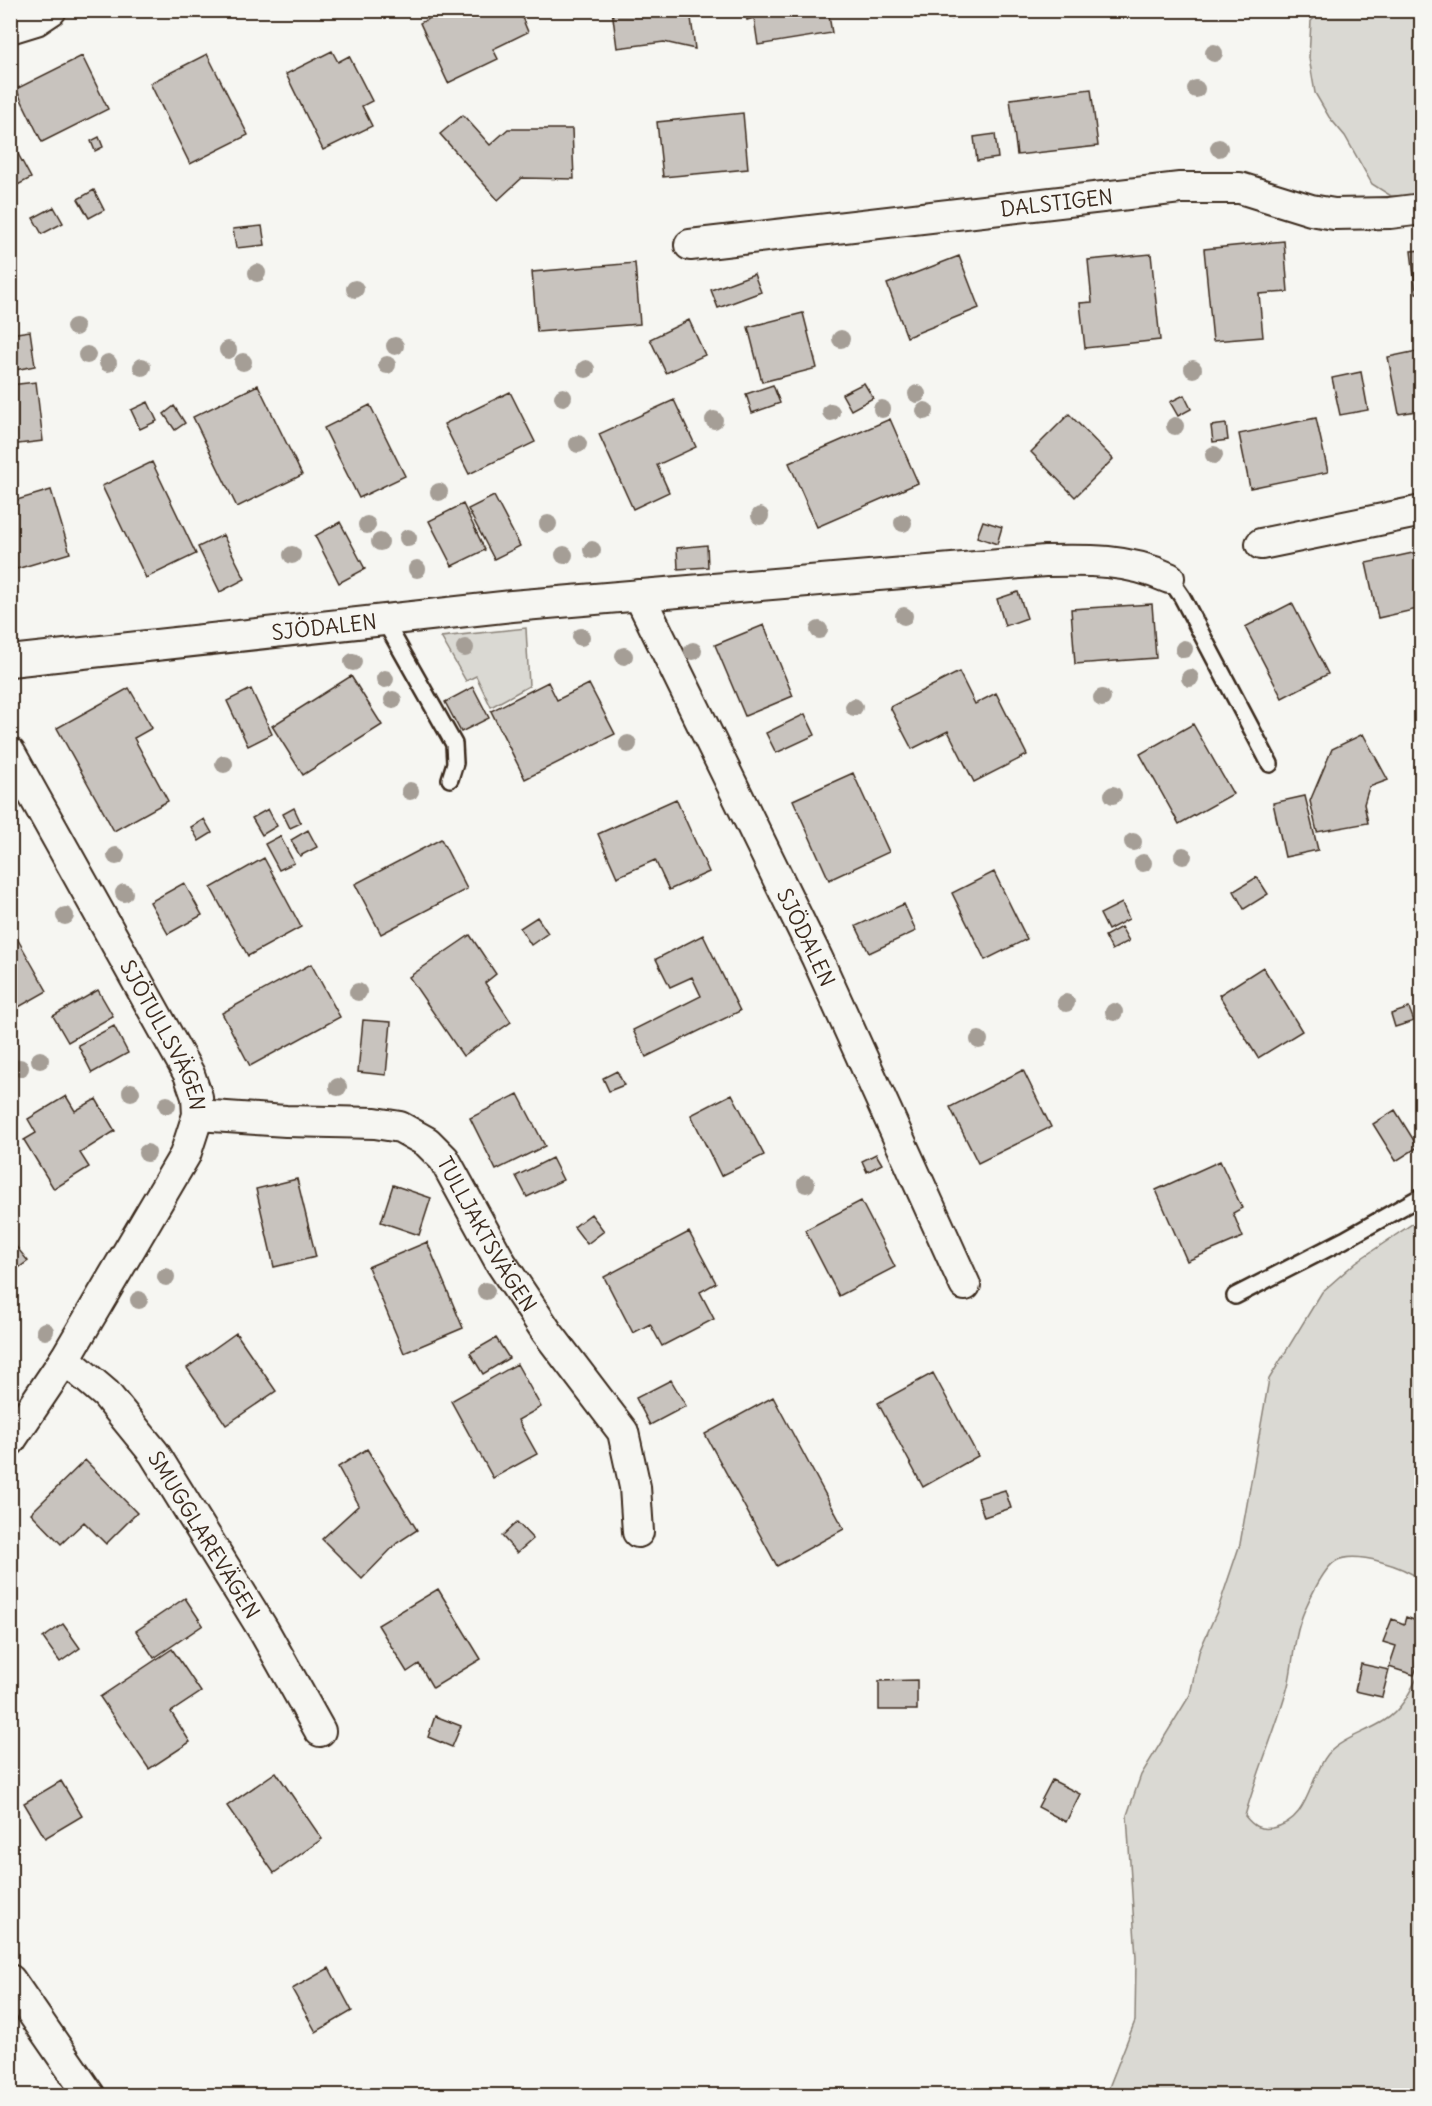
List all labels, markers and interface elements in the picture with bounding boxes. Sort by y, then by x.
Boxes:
street label: DALSTIGEN [999,182,1114,222]
street label: SJÖDALEN [270,607,378,646]
street label: SJÖDALEN [771,884,841,990]
street label: SJÖTULLSVÄGEN [115,955,211,1111]
street label: TULLJAKTSVÄGEN [432,1152,543,1317]
street label: SMUGGLAREVÄGEN [142,1446,266,1624]

